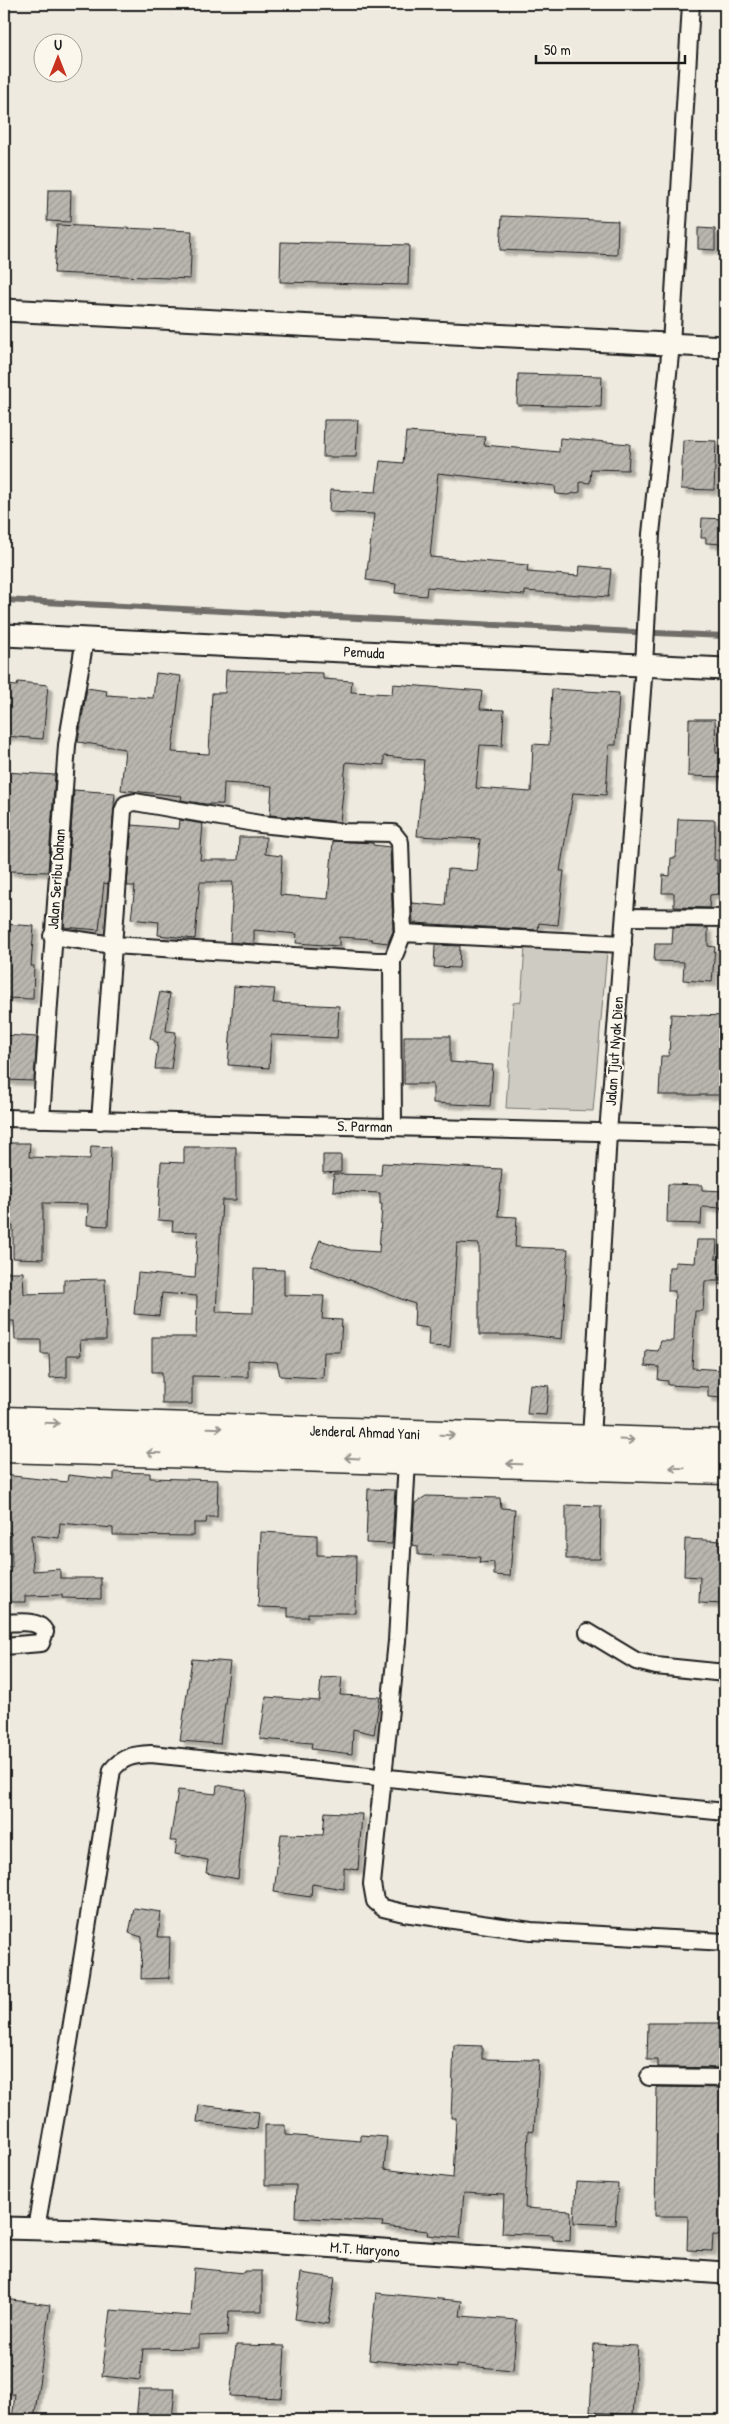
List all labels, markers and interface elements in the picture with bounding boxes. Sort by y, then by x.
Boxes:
north arrow [32,32,82,82]
scale bar [536,32,685,64]
text: U [54,35,62,54]
text: 50 m [544,39,571,60]
street label: Pemuda [343,640,385,664]
street label: Jalan Seribu Dahan [42,828,70,930]
street label: Jalan Tjut Nyak Dien [600,995,628,1107]
street label: S. Parman [337,1115,393,1137]
one-way arrow [44,1418,60,1427]
street label: Jenderal Ahmad Yani [309,1420,421,1444]
one-way arrow [206,1423,223,1433]
one-way arrow [439,1430,455,1439]
one-way arrow [619,1436,635,1445]
one-way arrow [147,1448,163,1458]
one-way arrow [344,1454,360,1463]
one-way arrow [506,1459,522,1469]
one-way arrow [669,1464,685,1473]
street label: M.T. Haryono [329,2236,401,2262]

